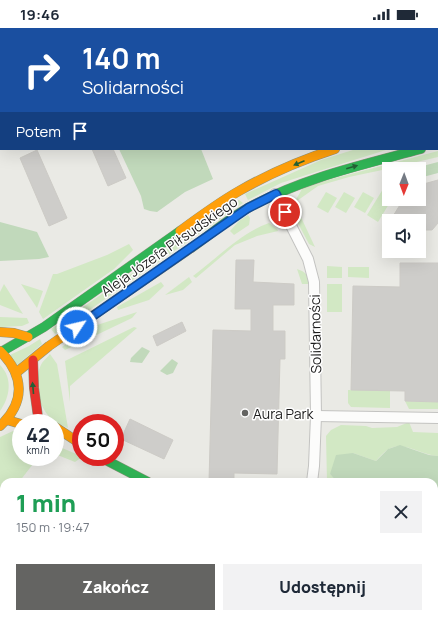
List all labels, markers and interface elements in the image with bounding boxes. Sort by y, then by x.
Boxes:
text: 19:46 [20,4,59,25]
text: 140 m [82,39,161,77]
icon: right [16,44,68,96]
text: Solidarności [82,75,184,99]
icon: arrive [69,120,91,142]
text: Potem [16,121,61,142]
one-way arrow [293,160,304,166]
north arrow [382,162,426,206]
map controls [382,162,426,258]
one-way arrow [346,164,358,170]
street label: Aleja Józefa Piłsudskiego [97,192,241,300]
pin [268,195,302,229]
icon: arrive [274,201,296,223]
button: sound [382,214,426,258]
street label: Solidarności [305,294,325,374]
position arrow [56,306,98,348]
one-way arrow [30,382,37,394]
place label: Aura Park [253,404,314,423]
marker: Aura Park [240,408,250,418]
speed limit sign: 50 [72,414,124,466]
text: 42 [26,421,50,448]
text: km/h [26,443,50,457]
text: 1 min [16,486,76,519]
button: close [380,491,422,533]
text: 150 m · 19:47 [16,518,90,536]
button: Zakończ [16,564,215,610]
button: Udostępnij [223,564,422,610]

